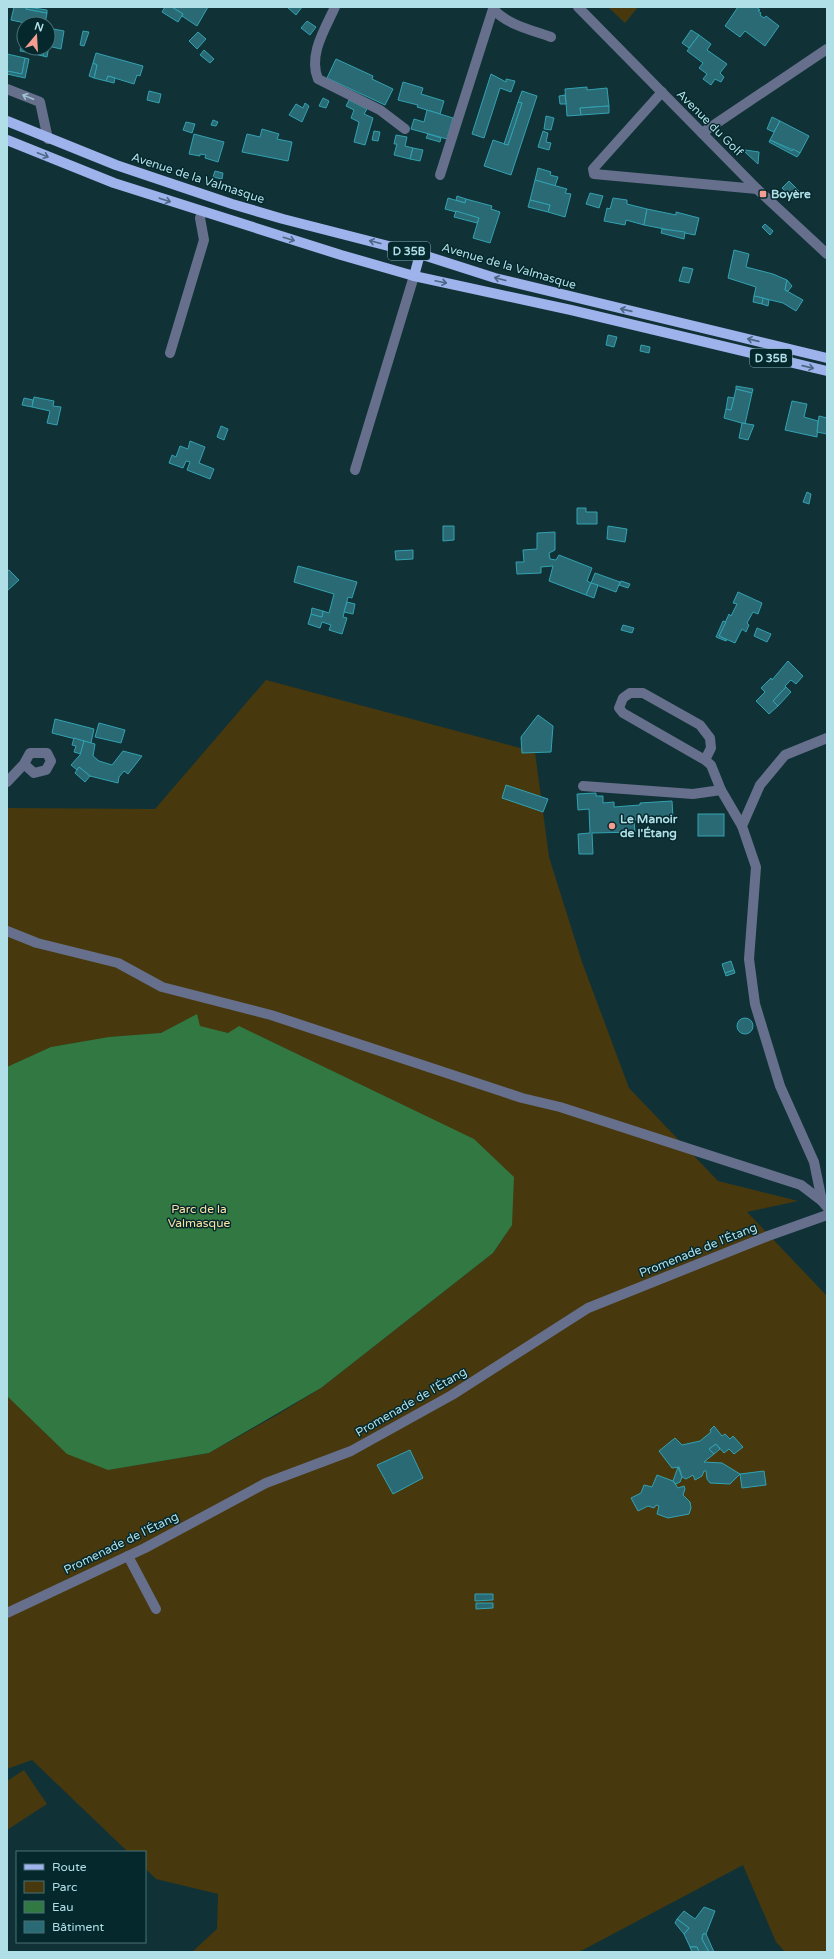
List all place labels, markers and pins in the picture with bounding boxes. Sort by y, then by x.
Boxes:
place label: Boyère [771,187,811,202]
marker: Boyère [758,189,768,199]
place label: Le Manoir de l'Étang [620,812,678,841]
marker: Le Manoir de l'Étang [607,821,617,831]

